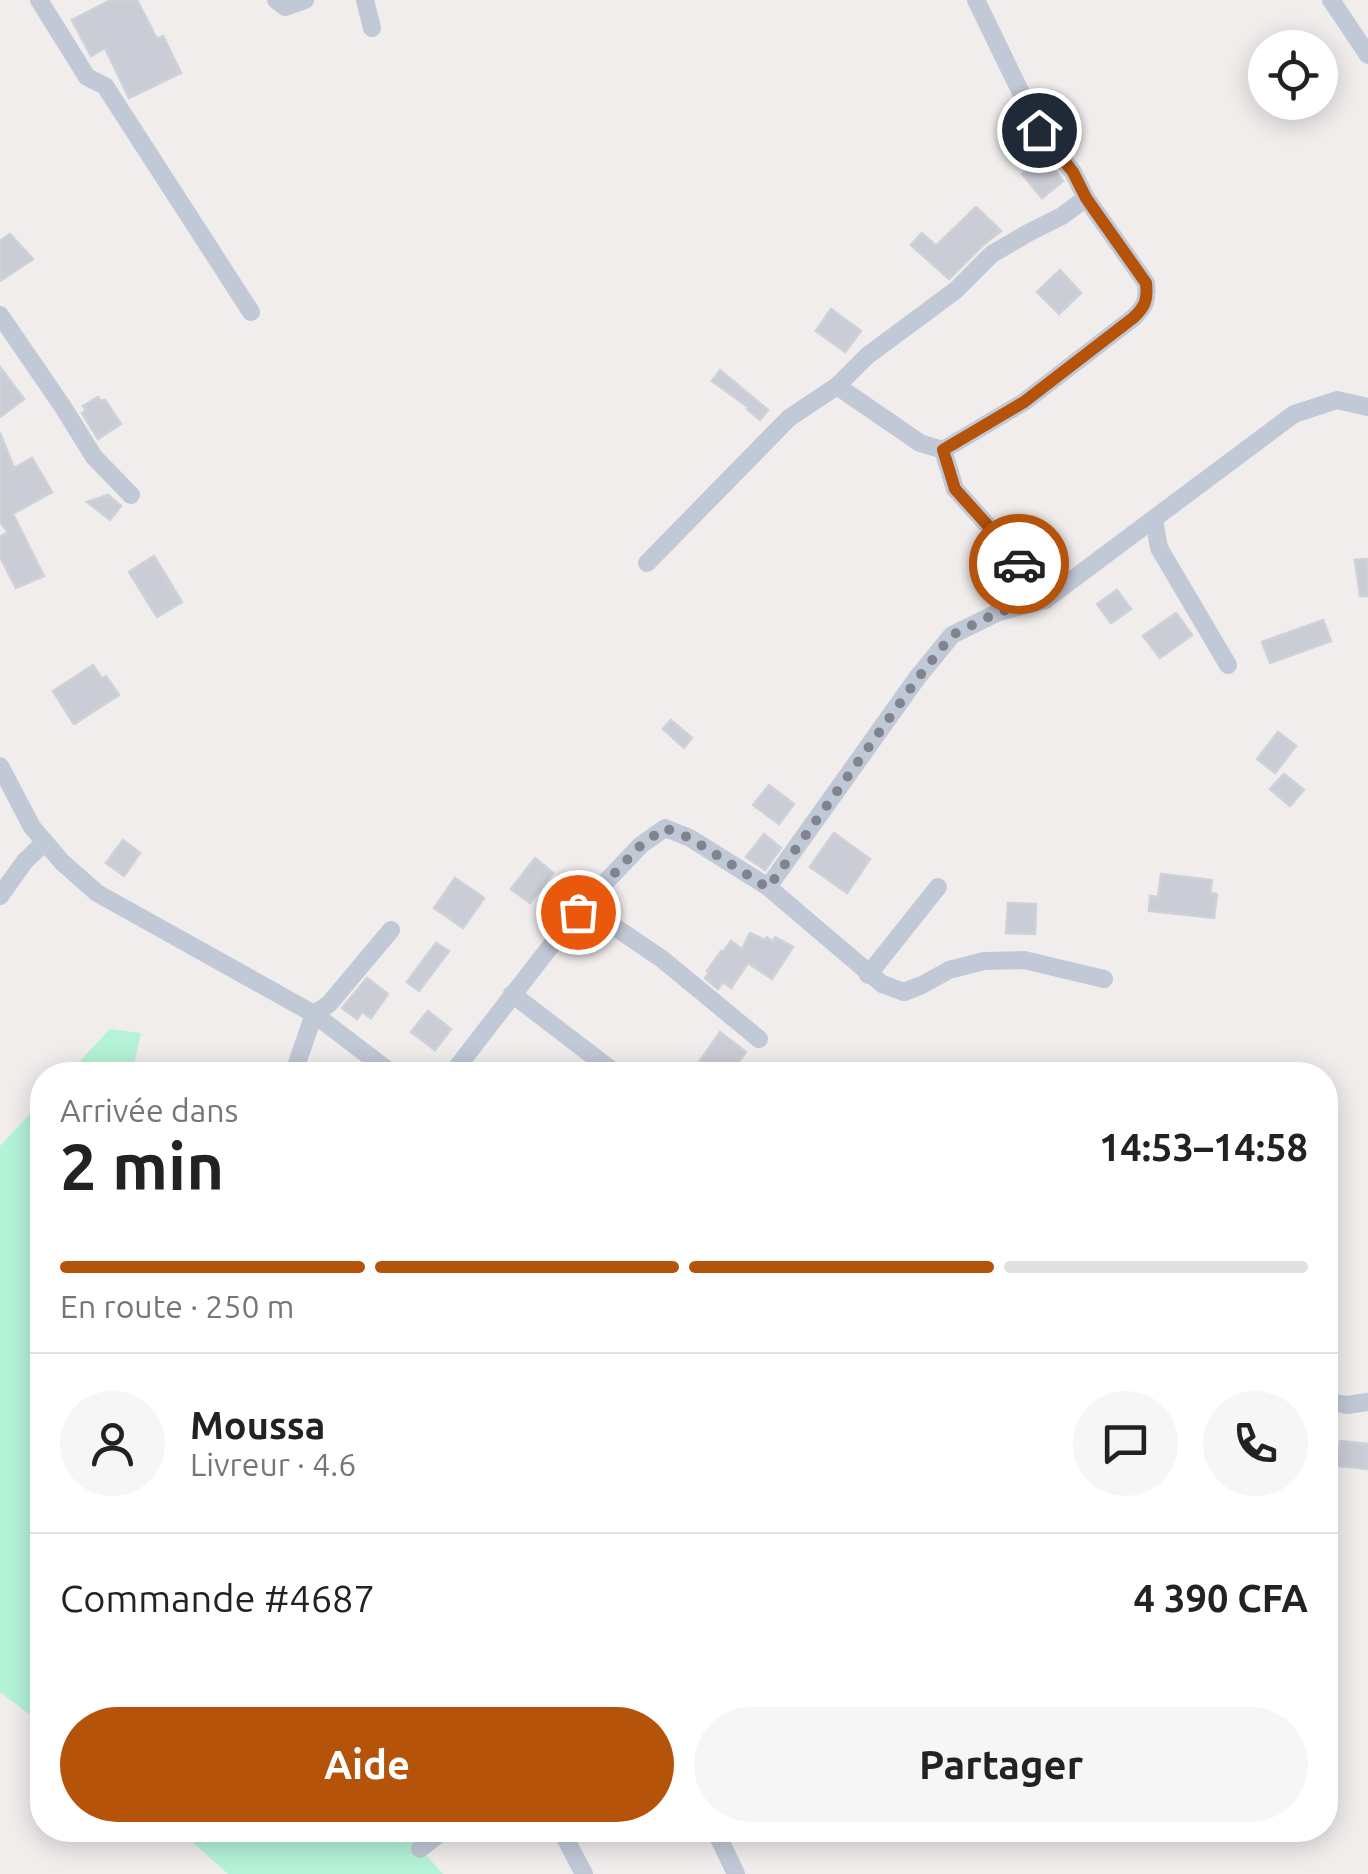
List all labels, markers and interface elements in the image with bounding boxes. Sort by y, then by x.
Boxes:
map controls [1248,30,1338,120]
button: locate [1248,30,1338,120]
pin [997,88,1082,173]
icon: home [1012,103,1067,158]
courier [969,514,1069,614]
icon: car [992,537,1047,592]
pin [536,870,621,955]
icon: bag [551,885,606,940]
text: Arrivée dans [60,1092,238,1128]
text: 14:53–14:58 [1099,1126,1308,1168]
text: 2 min [60,1129,224,1202]
text: En route · 250 m [60,1288,294,1324]
button: person [60,1391,165,1496]
button: chat [1073,1391,1178,1496]
button: phone [1203,1391,1308,1496]
text: Moussa [190,1404,325,1446]
text: Livreur · 4.6 [190,1446,356,1482]
text: Commande #4687 [60,1577,375,1619]
text: 4 390 CFA [1134,1577,1308,1619]
button: Aide [60,1707,674,1822]
button: Partager [694,1707,1308,1822]

